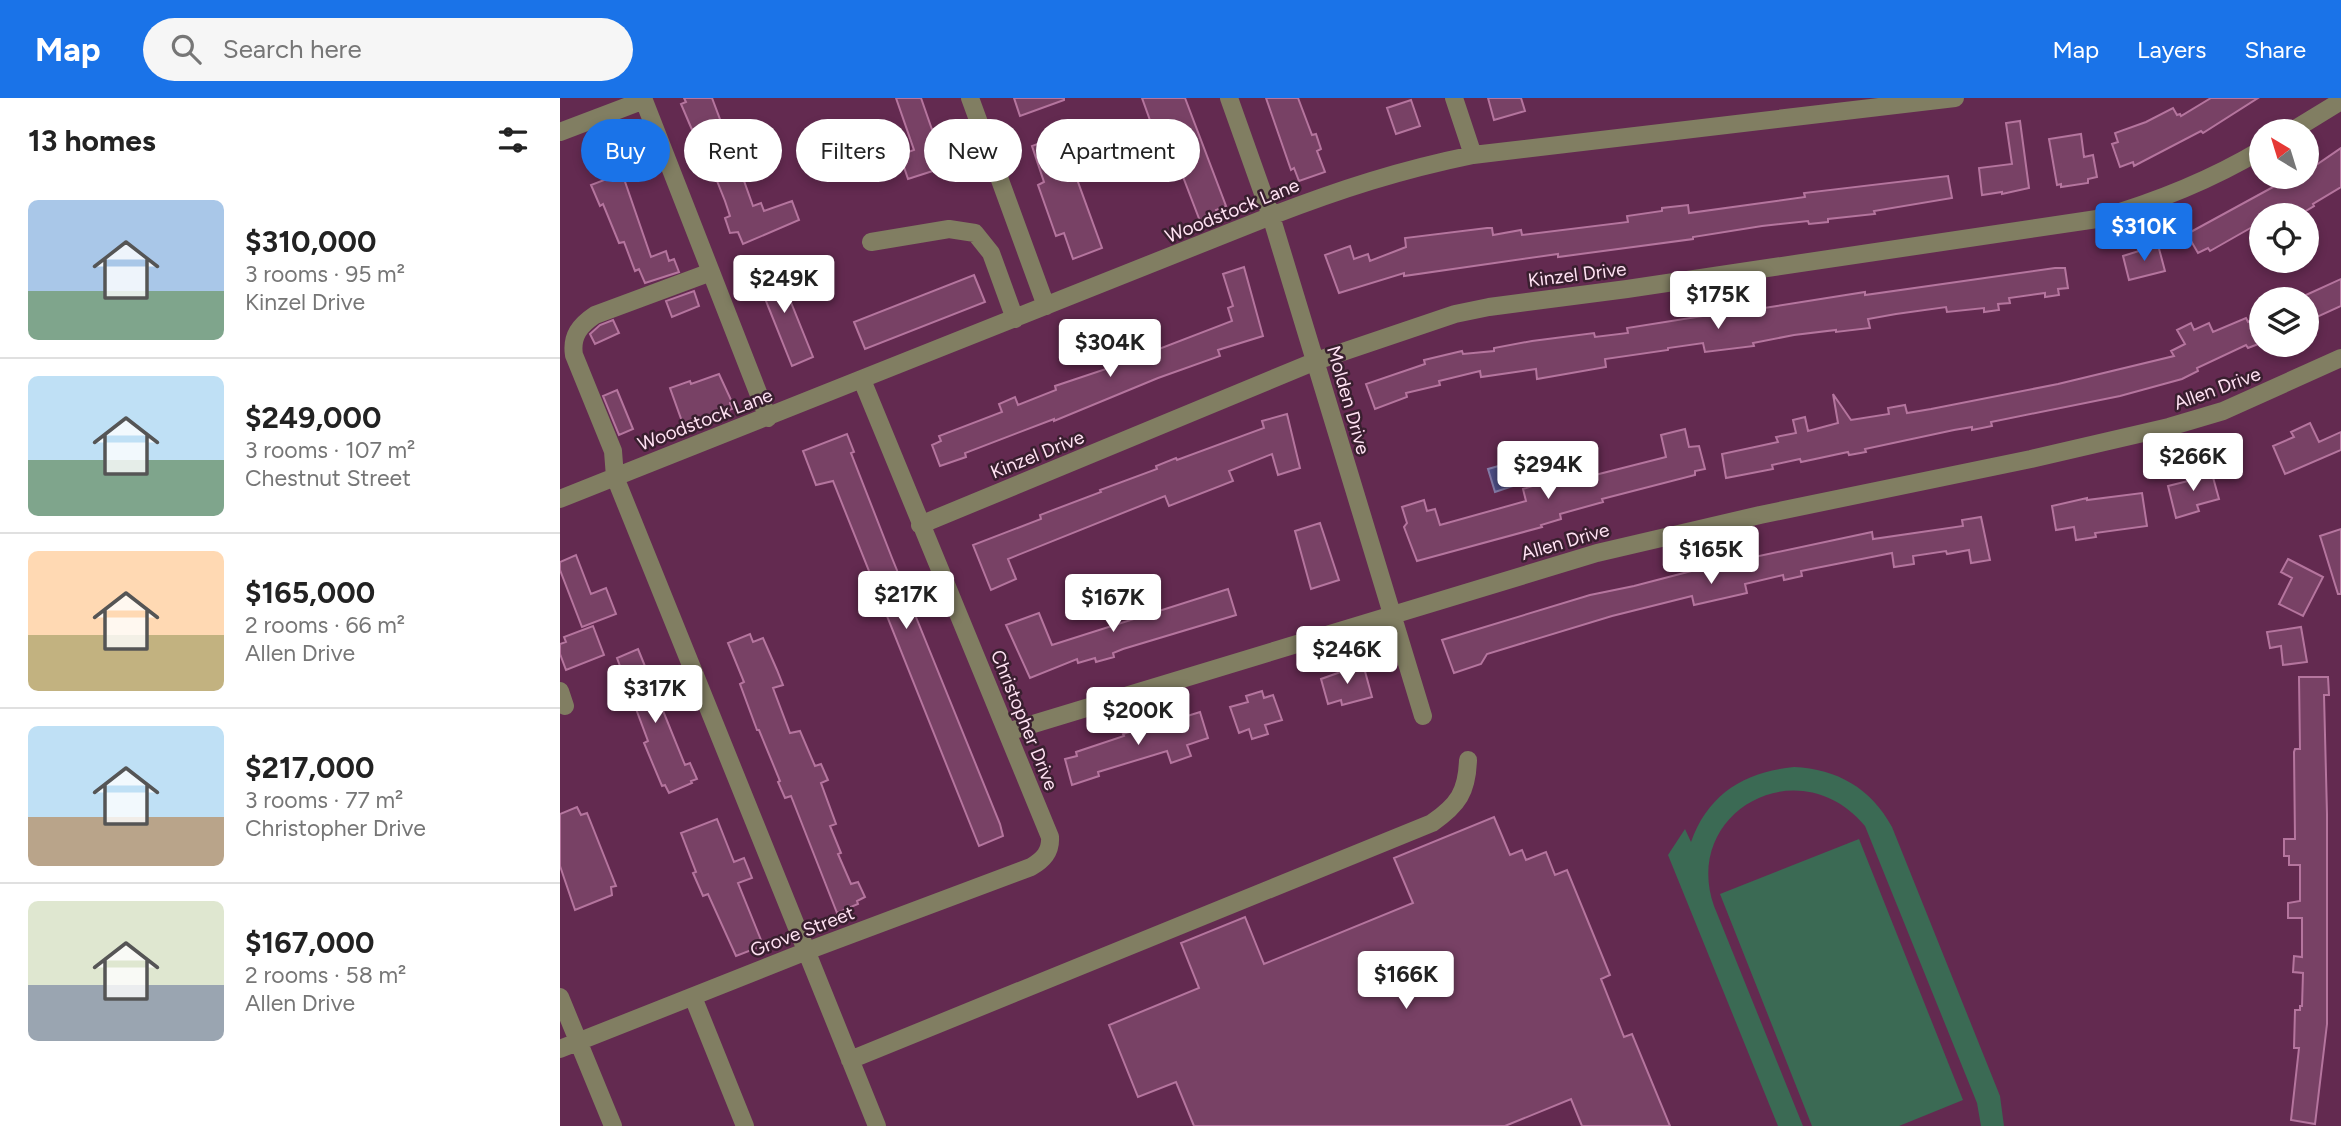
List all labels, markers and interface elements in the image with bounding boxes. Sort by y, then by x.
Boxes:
search box [143,18,633,81]
text: Map [35,30,101,69]
icon: search [167,30,205,68]
text: Search here [223,33,362,65]
text: Map [2052,35,2099,64]
text: Layers [2137,35,2206,64]
text: Share [2244,35,2306,64]
chip: Buy [581,119,670,182]
chip: Rent [684,119,782,182]
chip: Filters [796,119,910,182]
chip: New [924,119,1022,182]
chip: Apartment [1036,119,1200,182]
north arrow [2249,119,2319,189]
map controls [2249,119,2319,357]
icon: filters [494,121,532,159]
text: 13 homes [28,122,156,159]
street label: Woodstock Lane [1162,173,1303,248]
button: locate [2249,203,2319,273]
pin: $310K [2095,204,2193,263]
text: $310K [2111,212,2177,240]
text: $310,000 [245,223,376,260]
icon: home [84,228,168,312]
pin: $249K [735,256,833,315]
street label: Kinzel Drive [1526,257,1628,292]
text: 3 rooms · 95 m² [245,260,405,288]
text: $249K [749,264,819,292]
pin: $175K [1669,272,1767,331]
text: $175K [1686,280,1750,308]
button: layers [2249,287,2319,357]
text: Kinzel Drive [245,288,365,316]
pin: $304K [1061,320,1159,379]
text: $304K [1075,328,1145,356]
street label: Molden Drive [1322,343,1375,457]
street label: Allen Drive [2171,362,2264,415]
street label: Woodstock Lane [635,383,776,456]
text: $249,000 [245,399,381,436]
icon: home [84,404,168,488]
street label: Kinzel Drive [987,425,1087,484]
pin: $266K [2144,434,2242,493]
text: 3 rooms · 107 m² [245,436,415,464]
pin: $294K [1499,442,1597,501]
text: $266K [2159,442,2227,470]
text: $294K [1513,450,1583,478]
text: Chestnut Street [245,464,411,492]
street label: Allen Drive [1518,518,1612,565]
pin: $165K [1662,526,1760,586]
text: $165K [1679,535,1743,563]
pin: $217K [857,572,955,631]
text: $165,000 [245,574,375,611]
pin: $167K [1064,574,1162,634]
icon: home [84,579,168,663]
text: $217K [874,580,938,608]
text: $167K [1081,583,1145,611]
text: 2 rooms · 66 m² [245,611,405,639]
pin: $246K [1298,626,1396,686]
text: $246K [1312,635,1382,663]
text: Allen Drive [245,639,355,667]
street label: Christopher Drive [986,647,1063,794]
pin: $317K [606,666,704,725]
text: $317K [623,674,687,702]
pin: $200K [1089,688,1187,747]
text: $200K [1102,696,1174,724]
text: $217,000 [245,749,374,786]
icon: home [84,754,168,838]
text: 3 rooms · 77 m² [245,786,403,814]
text: Christopher Drive [245,814,426,842]
street label: Grove Street [747,901,857,962]
text: $167,000 [245,924,374,961]
icon: home [84,929,168,1013]
pin: $166K [1357,951,1455,1011]
text: $166K [1374,960,1438,988]
text: 2 rooms · 58 m² [245,961,406,989]
text: Allen Drive [245,989,355,1017]

